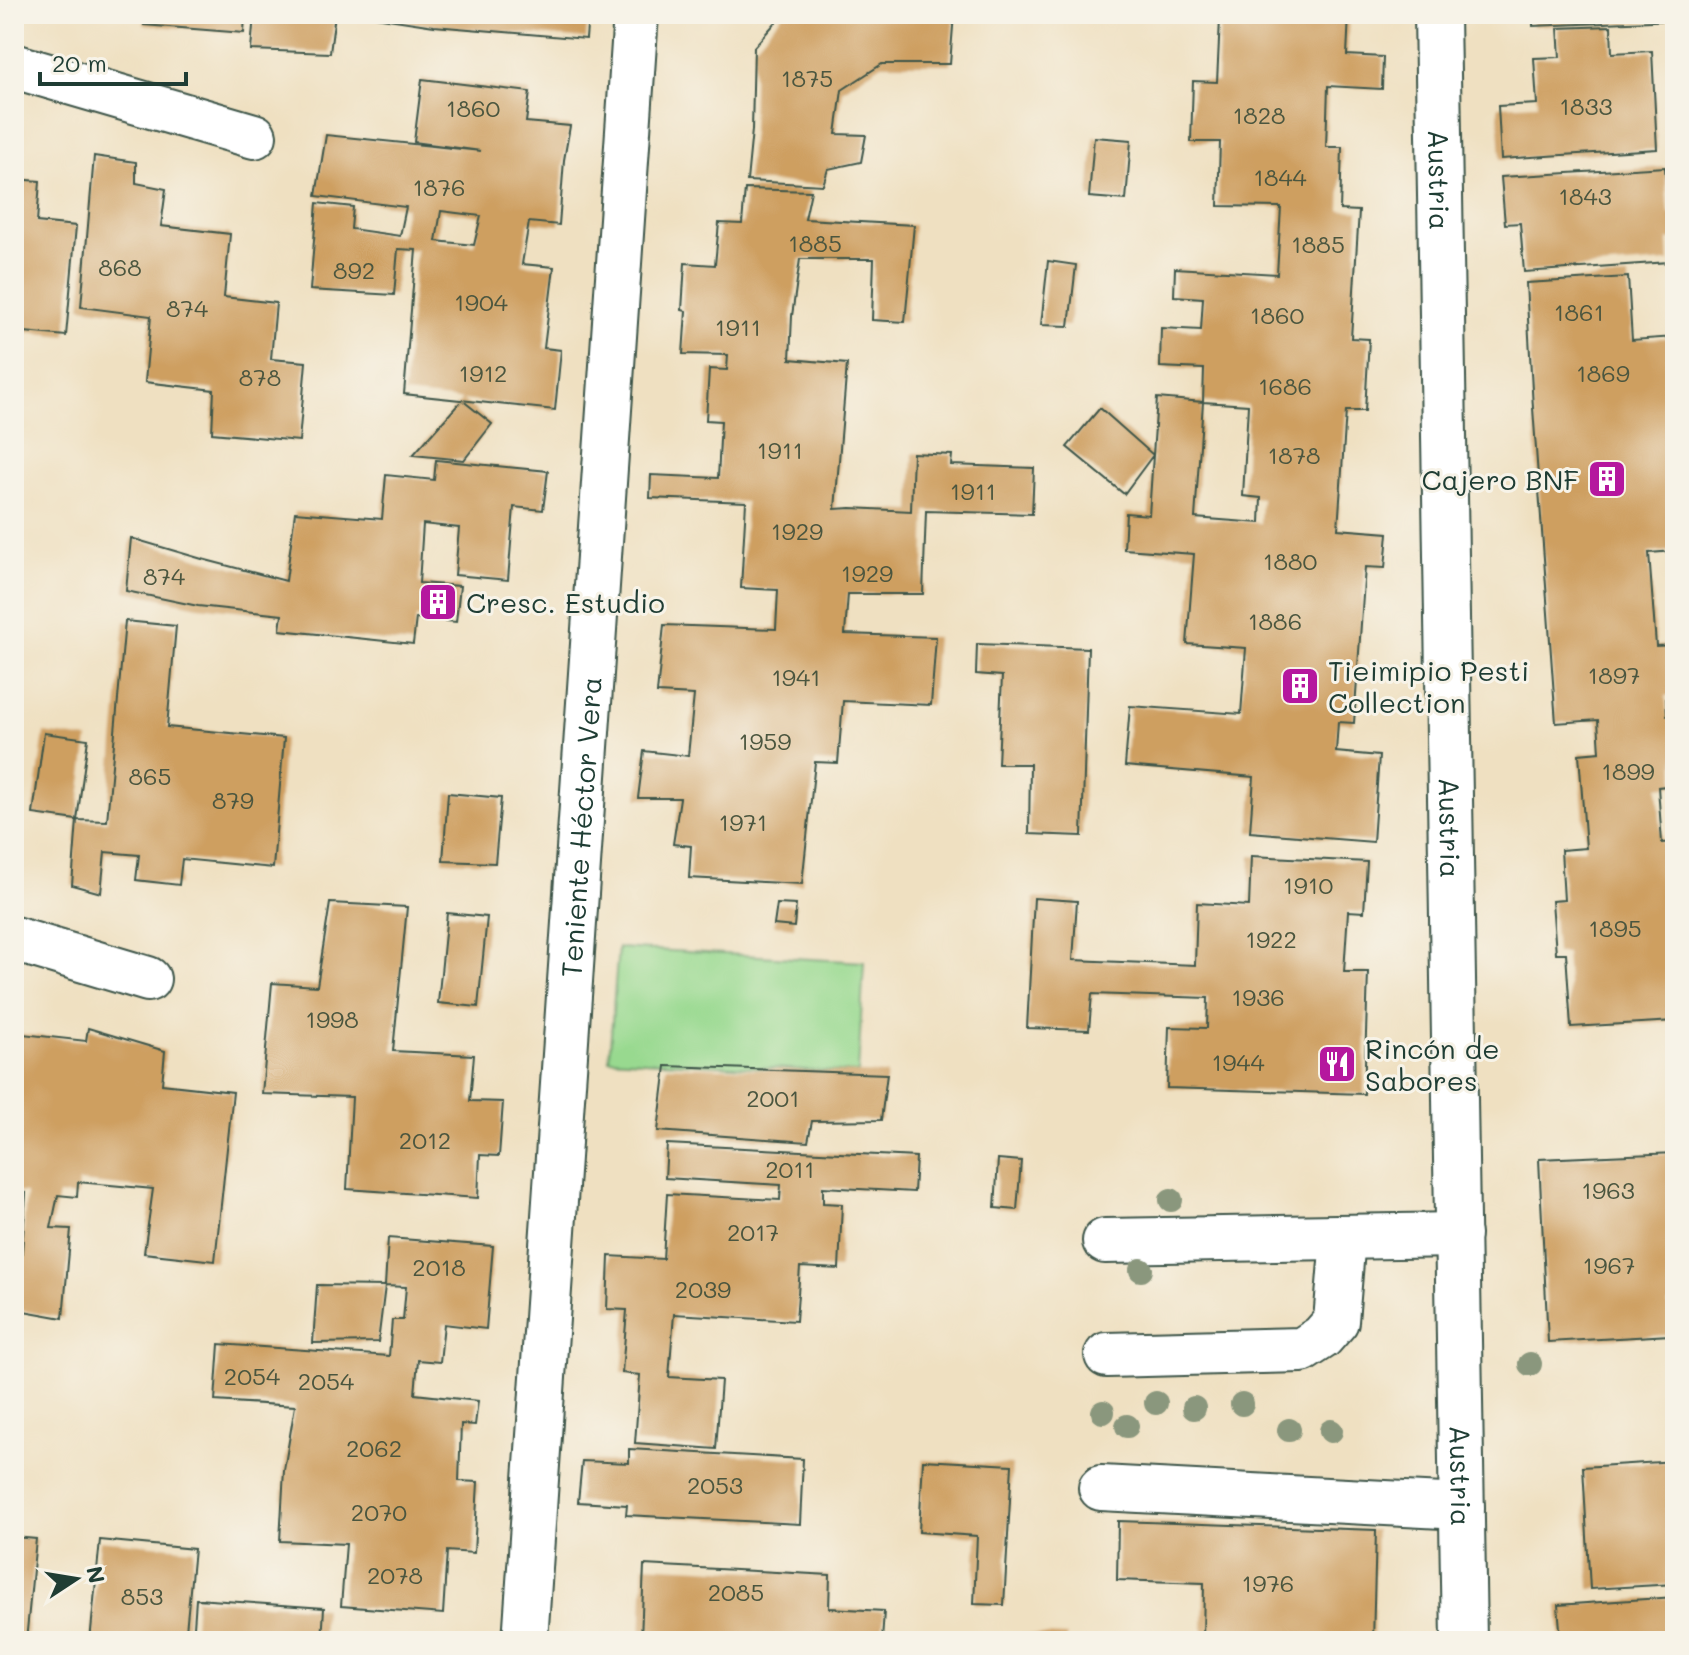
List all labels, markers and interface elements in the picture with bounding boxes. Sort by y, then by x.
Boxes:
scale bar [40,36,186,86]
text: 20 m [52,47,107,78]
house number: 1875 [781,62,833,93]
house number: 1833 [1559,90,1613,121]
house number: 1860 [446,92,500,123]
house number: 1828 [1232,99,1286,130]
street label: Austria [1421,129,1459,231]
house number: 1844 [1253,161,1307,192]
house number: 1876 [412,171,466,202]
house number: 1843 [1558,180,1612,211]
house number: 1885 [788,227,842,258]
house number: 1885 [1291,228,1345,259]
house number: 868 [98,251,142,282]
house number: 892 [333,254,375,285]
house number: 1904 [454,286,508,317]
house number: 874 [166,292,208,323]
house number: 1861 [1554,296,1604,327]
house number: 1860 [1250,299,1304,330]
house number: 1911 [715,311,761,342]
house number: 1912 [458,357,508,388]
house number: 1869 [1576,357,1630,388]
house number: 878 [239,361,281,392]
house number: 1686 [1258,370,1312,401]
house number: 1911 [757,434,803,465]
house number: 1878 [1267,439,1321,470]
building icon: Cajero BNF [1586,458,1628,500]
place label: Cajero BNF [1421,461,1579,497]
house number: 1911 [950,475,996,506]
house number: 1929 [771,515,823,546]
house number: 1880 [1263,545,1317,576]
house number: 1929 [841,557,893,588]
house number: 874 [143,560,185,591]
building icon: Cresc. Estudio [417,581,459,623]
place label: Cresc. Estudio [466,584,665,620]
house number: 1886 [1248,605,1302,636]
place label: Tieimipio Pesti Collection [1328,652,1529,720]
house number: 1897 [1588,659,1640,690]
house number: 1941 [771,661,821,692]
building icon: Tieimipio Pesti Collection [1279,665,1321,707]
street label: Teniente Héctor Vera [552,675,609,978]
house number: 1959 [738,725,792,756]
house number: 1899 [1601,755,1655,786]
house number: 865 [128,760,172,791]
street label: Austria [1432,777,1469,879]
house number: 879 [212,784,254,815]
house number: 1971 [719,806,767,837]
house number: 1910 [1283,869,1333,900]
house number: 1895 [1588,912,1642,943]
house number: 1922 [1245,923,1297,954]
house number: 1936 [1231,981,1285,1012]
house number: 1998 [305,1003,359,1034]
place label: Rincón de Sabores [1365,1030,1500,1098]
restaurant icon: Rincón de Sabores [1316,1043,1358,1085]
house number: 1944 [1211,1046,1265,1077]
house number: 2001 [746,1082,800,1113]
house number: 2012 [399,1124,451,1155]
house number: 2011 [765,1153,815,1184]
house number: 1963 [1581,1174,1635,1205]
house number: 2017 [727,1216,779,1247]
house number: 1967 [1583,1249,1635,1280]
house number: 2018 [412,1251,466,1282]
house number: 2039 [675,1273,731,1304]
house number: 2054 [224,1360,280,1391]
house number: 2054 [298,1365,354,1396]
street label: Austria [1442,1425,1480,1526]
house number: 2062 [346,1432,402,1463]
house number: 2053 [687,1469,743,1500]
house number: 2070 [351,1496,407,1527]
north arrow [36,1539,116,1619]
house number: 2078 [367,1559,423,1590]
text: N [80,1564,112,1586]
house number: 1976 [1242,1567,1294,1598]
house number: 2085 [708,1576,764,1607]
house number: 853 [121,1580,163,1611]

